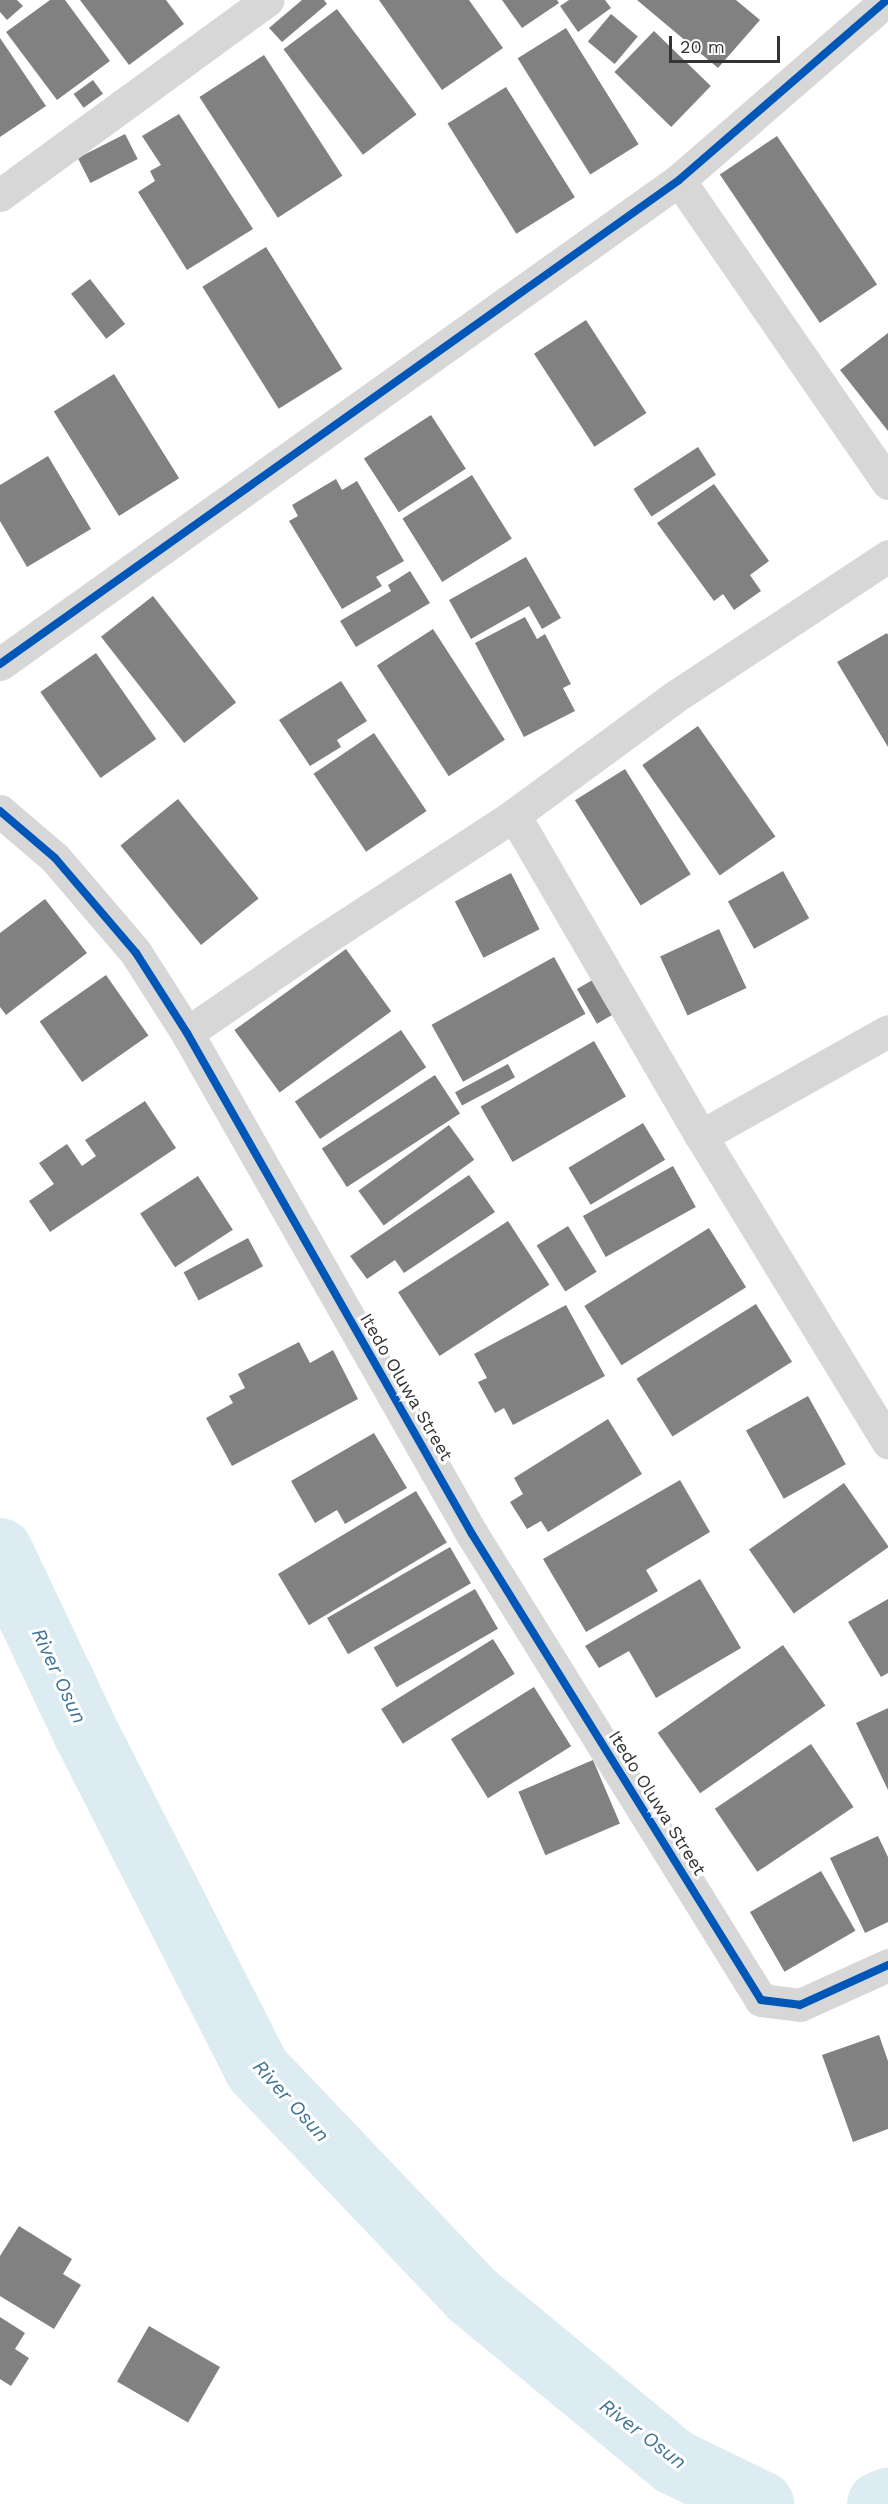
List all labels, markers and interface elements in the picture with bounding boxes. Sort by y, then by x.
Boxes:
scale bar [672,24,783,62]
text: 20 m [680,36,725,57]
street label: Itedo Oluwa Street [355,1309,457,1465]
water label: River Osun [26,1624,92,1728]
street label: Itedo Oluwa Street [604,1727,710,1879]
water label: River Osun [248,2055,334,2147]
water label: River Osun [595,2393,691,2475]

